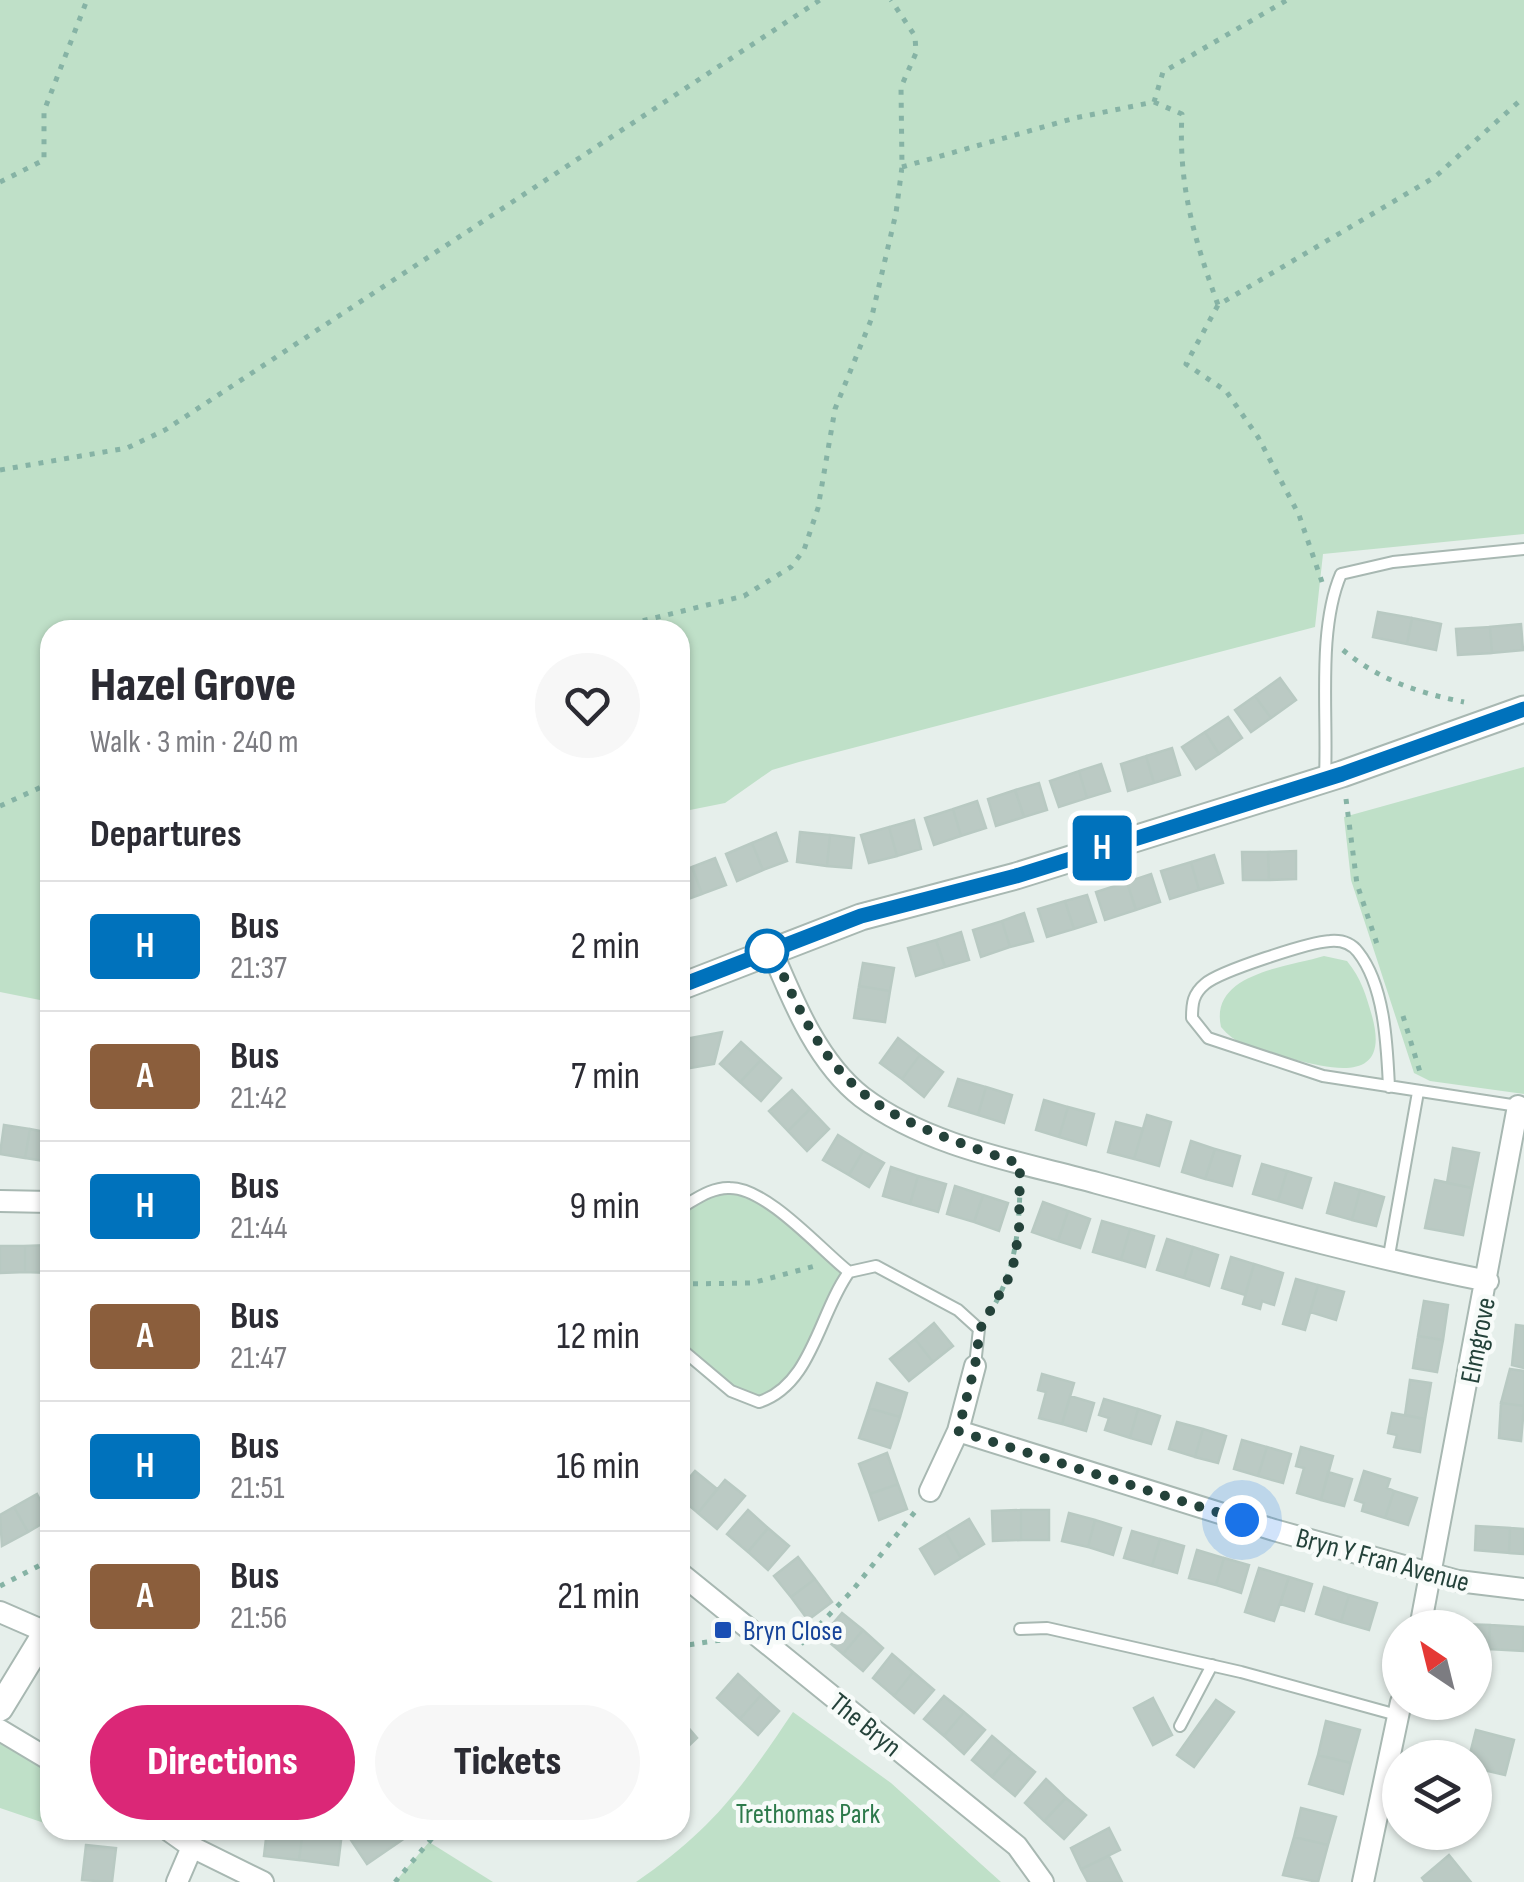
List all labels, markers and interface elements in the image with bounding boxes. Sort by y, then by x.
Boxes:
button: heart [535,653,640,758]
text: Hazel Grove [90,657,296,714]
text: Walk · 3 min · 240 m [90,723,299,762]
text: Departures [90,812,242,857]
line badge: H [1070,816,1134,880]
text: H [1093,827,1111,870]
text: Bus [230,904,279,949]
text: 2 min [571,924,640,969]
text: H [136,925,154,968]
unlabelled marker [746,930,788,972]
text: 21:37 [230,949,287,988]
text: Bus [230,1034,279,1079]
text: 7 min [571,1054,640,1099]
text: A [137,1055,153,1098]
text: 21:42 [230,1079,287,1118]
text: Bus [230,1164,279,1209]
text: 9 min [569,1184,640,1229]
text: H [136,1185,154,1228]
text: 21:44 [230,1209,287,1248]
text: Bus [230,1294,279,1339]
street label: Elmgrove [1454,1295,1503,1386]
text: 12 min [557,1314,640,1359]
text: A [137,1315,153,1358]
text: 21:47 [230,1339,286,1378]
text: Bus [230,1424,279,1469]
text: 16 min [556,1444,640,1489]
text: H [136,1445,154,1488]
text: 21:51 [230,1469,285,1508]
your location [1217,1495,1267,1545]
street label: Bryn Y Fran Avenue [1292,1521,1473,1599]
text: Bus [230,1554,279,1599]
text: 21 min [557,1574,640,1619]
text: A [137,1575,153,1618]
text: 21:56 [230,1599,287,1638]
north arrow [1382,1610,1492,1720]
map controls [1382,1610,1492,1850]
place label: Bryn Close [743,1615,843,1648]
marker: Bryn Close [712,1619,734,1641]
street label: The Bryn [823,1686,907,1764]
button: Directions [90,1705,355,1820]
button: Tickets [375,1705,640,1820]
button: layers [1382,1740,1492,1850]
park label: Trethomas Park [736,1798,881,1831]

